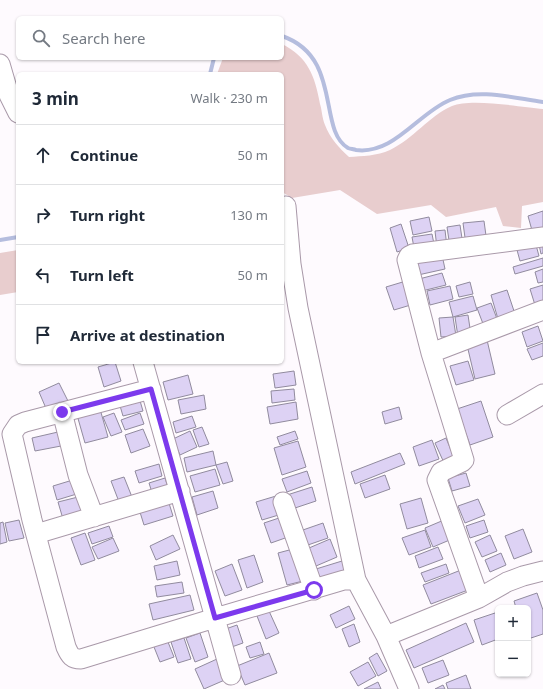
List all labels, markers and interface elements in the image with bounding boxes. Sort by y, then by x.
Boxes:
search box [16,16,284,60]
icon: search [30,27,52,49]
text: Search here [62,28,145,48]
text: 3 min [32,87,79,110]
text: Walk · 230 m [190,89,268,107]
icon: ahead [32,144,54,166]
text: Continue [70,145,138,165]
text: 50 m [238,146,268,164]
icon: right [32,204,54,226]
text: Turn right [70,205,145,225]
text: 130 m [230,206,268,224]
icon: left [32,264,54,286]
text: Turn left [70,265,134,285]
text: 50 m [238,266,268,284]
icon: arrive [32,324,54,346]
text: Arrive at destination [70,325,225,345]
route end [53,403,71,421]
route start [305,581,323,599]
map controls [495,605,531,677]
button: + [495,605,531,641]
button: − [495,641,531,677]

